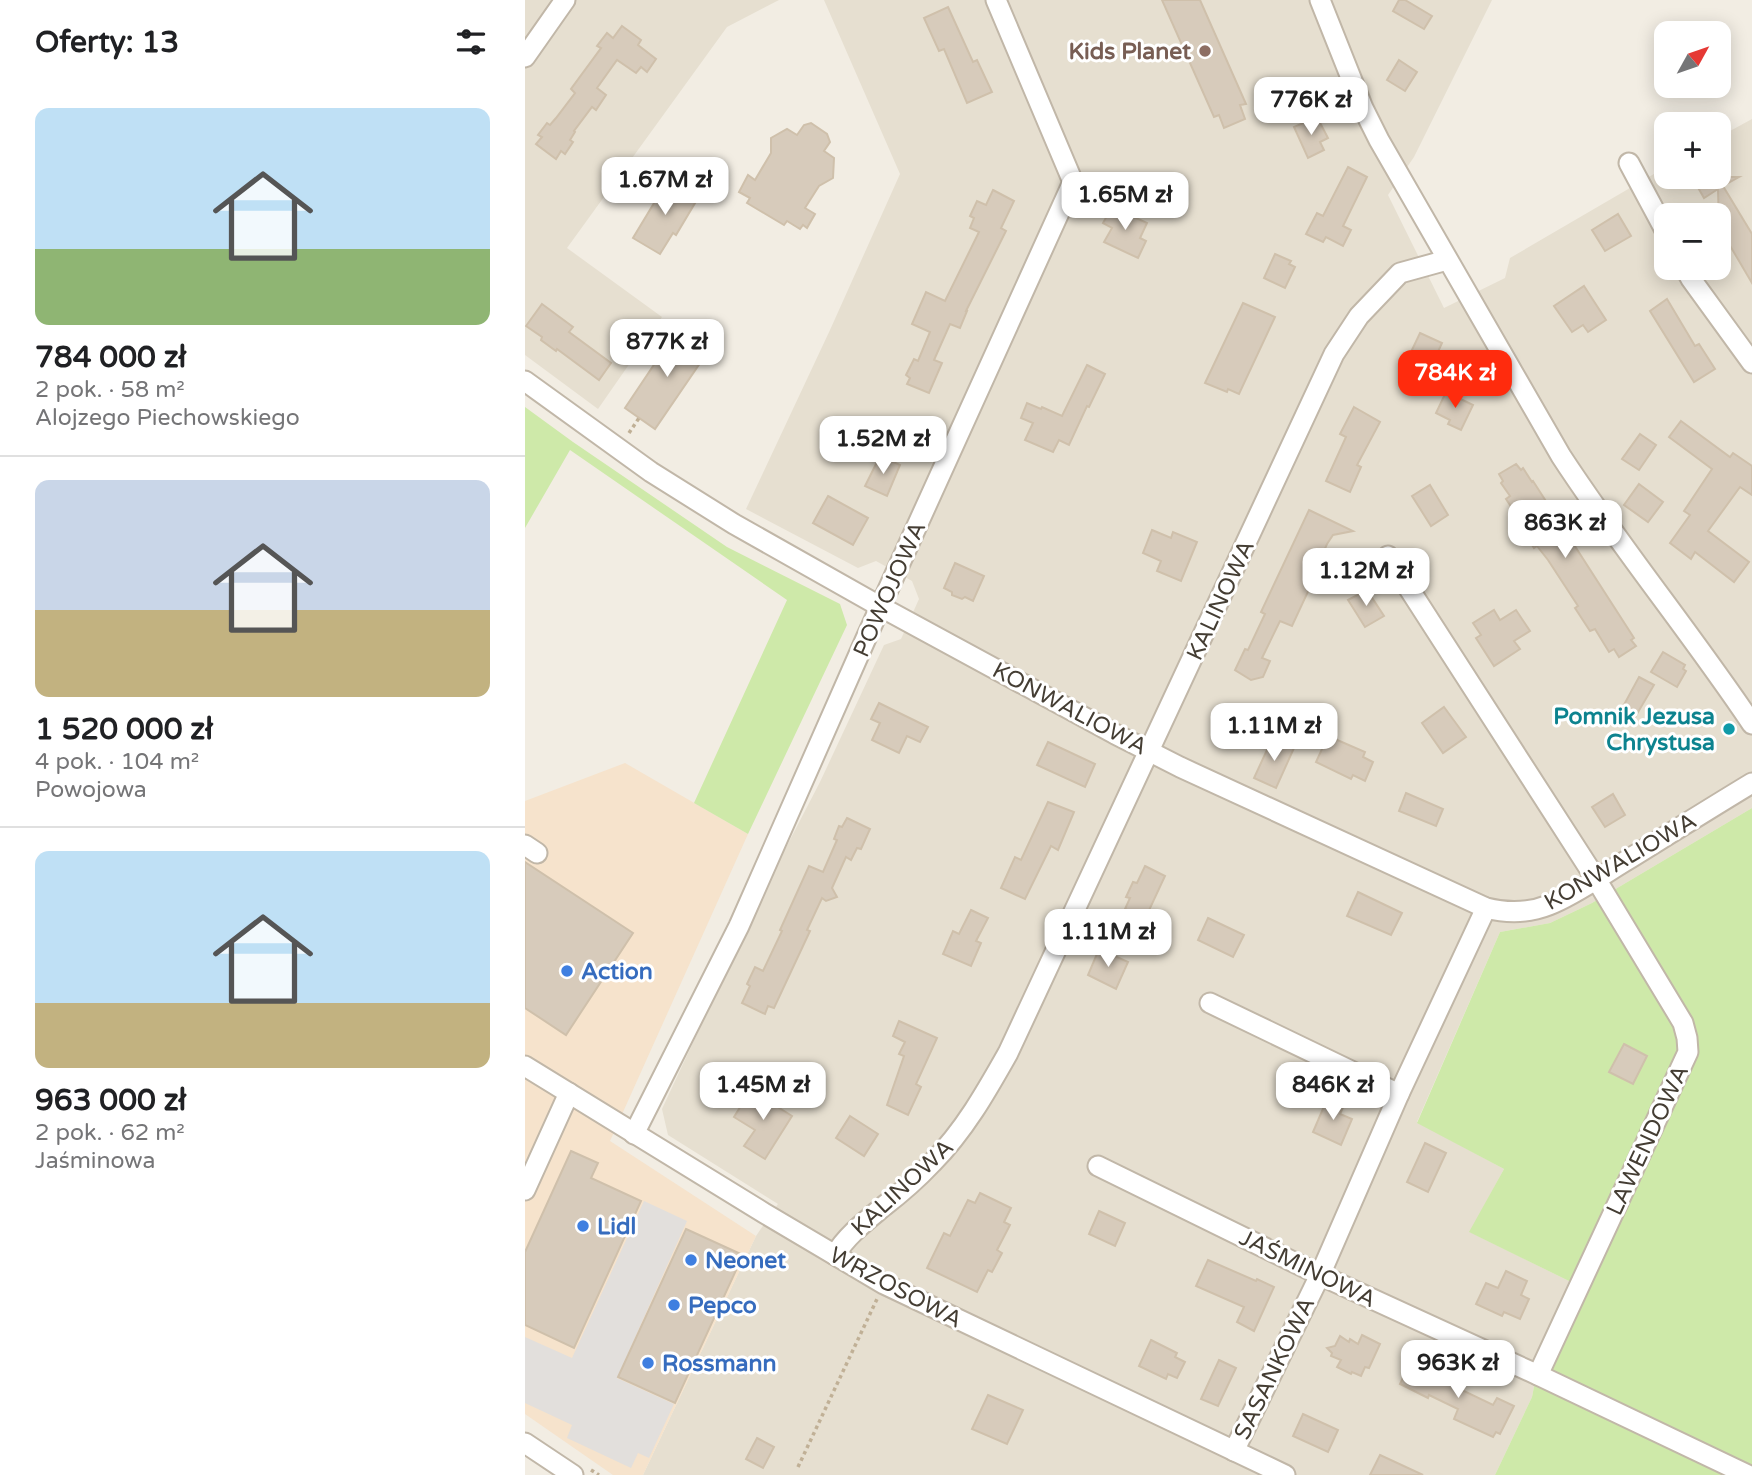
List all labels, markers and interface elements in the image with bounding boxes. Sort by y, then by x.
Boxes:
north arrow [1654,21,1731,98]
map controls [1654,21,1731,280]
icon: filters [452,23,490,61]
text: Oferty: 13 [35,24,179,61]
place label: Kids Planet [1069,38,1191,66]
marker: Kids Planet [1197,43,1213,59]
pin: 776K zł [1246,78,1376,137]
text: 776K zł [1270,86,1352,114]
button: + [1654,112,1731,189]
icon: home [200,153,326,279]
pin: 1.67M zł [593,158,737,217]
text: 1.67M zł [618,166,712,194]
pin: 1.65M zł [1053,173,1197,232]
text: 1.65M zł [1078,181,1172,209]
button: − [1654,203,1731,280]
pin: 877K zł [602,320,732,379]
text: 877K zł [626,328,708,356]
text: 784 000 zł [35,339,186,376]
pin: 784K zł [1390,350,1520,410]
text: 784K zł [1414,359,1496,387]
text: 2 pok. · 58 m² [35,376,185,404]
text: Alojzego Piechowskiego [35,404,300,432]
pin: 1.52M zł [811,416,955,476]
text: 1.52M zł [836,425,930,453]
pin: 863K zł [1500,500,1630,560]
text: 863K zł [1524,509,1606,537]
street label: POWOJOWA [848,517,932,662]
icon: home [200,525,326,651]
street label: KALINOWA [1181,536,1261,665]
pin: 1.12M zł [1294,548,1438,608]
text: 1.12M zł [1319,557,1413,585]
street label: KONWALIOWA [987,656,1152,761]
place label: Pomnik Jezusa Chrystusa [1553,703,1715,757]
pin: 1.11M zł [1202,704,1346,763]
text: 1 520 000 zł [35,711,213,748]
text: 1.11M zł [1227,712,1321,740]
marker: Pomnik Jezusa Chrystusa [1721,721,1737,737]
text: 4 pok. · 104 m² [35,748,199,776]
text: Powojowa [35,776,147,804]
street label: KONWALIOWA [1539,807,1702,917]
icon: home [200,896,326,1022]
pin: 1.11M zł [1036,909,1180,969]
text: 1.11M zł [1061,918,1155,946]
place label: Action [581,958,653,986]
marker: Action [559,963,575,979]
street label: LAWENDOWA [1601,1061,1695,1220]
pin: 1.45M zł [691,1062,835,1122]
pin: 846K zł [1268,1062,1398,1122]
text: 1.45M zł [716,1071,810,1099]
text: 846K zł [1292,1071,1374,1099]
text: 963 000 zł [35,1082,186,1119]
text: 2 pok. · 62 m² [35,1119,185,1147]
street label: KALINOWA [846,1133,960,1242]
text: Jaśminowa [35,1147,155,1175]
place label: Lidl [597,1213,636,1241]
marker: Lidl [575,1218,591,1234]
street label: JAŚMINOWA [1235,1224,1380,1314]
street label: WRZOSOWA [824,1241,967,1335]
place label: Neonet [705,1247,786,1275]
marker: Neonet [683,1252,699,1268]
place label: Pepco [688,1292,757,1320]
street label: SASANKOWA [1228,1293,1321,1444]
marker: Pepco [666,1297,682,1313]
pin: 963K zł [1393,1340,1523,1400]
text: 963K zł [1417,1349,1499,1377]
place label: Rossmann [662,1350,777,1378]
marker: Rossmann [640,1355,656,1371]

